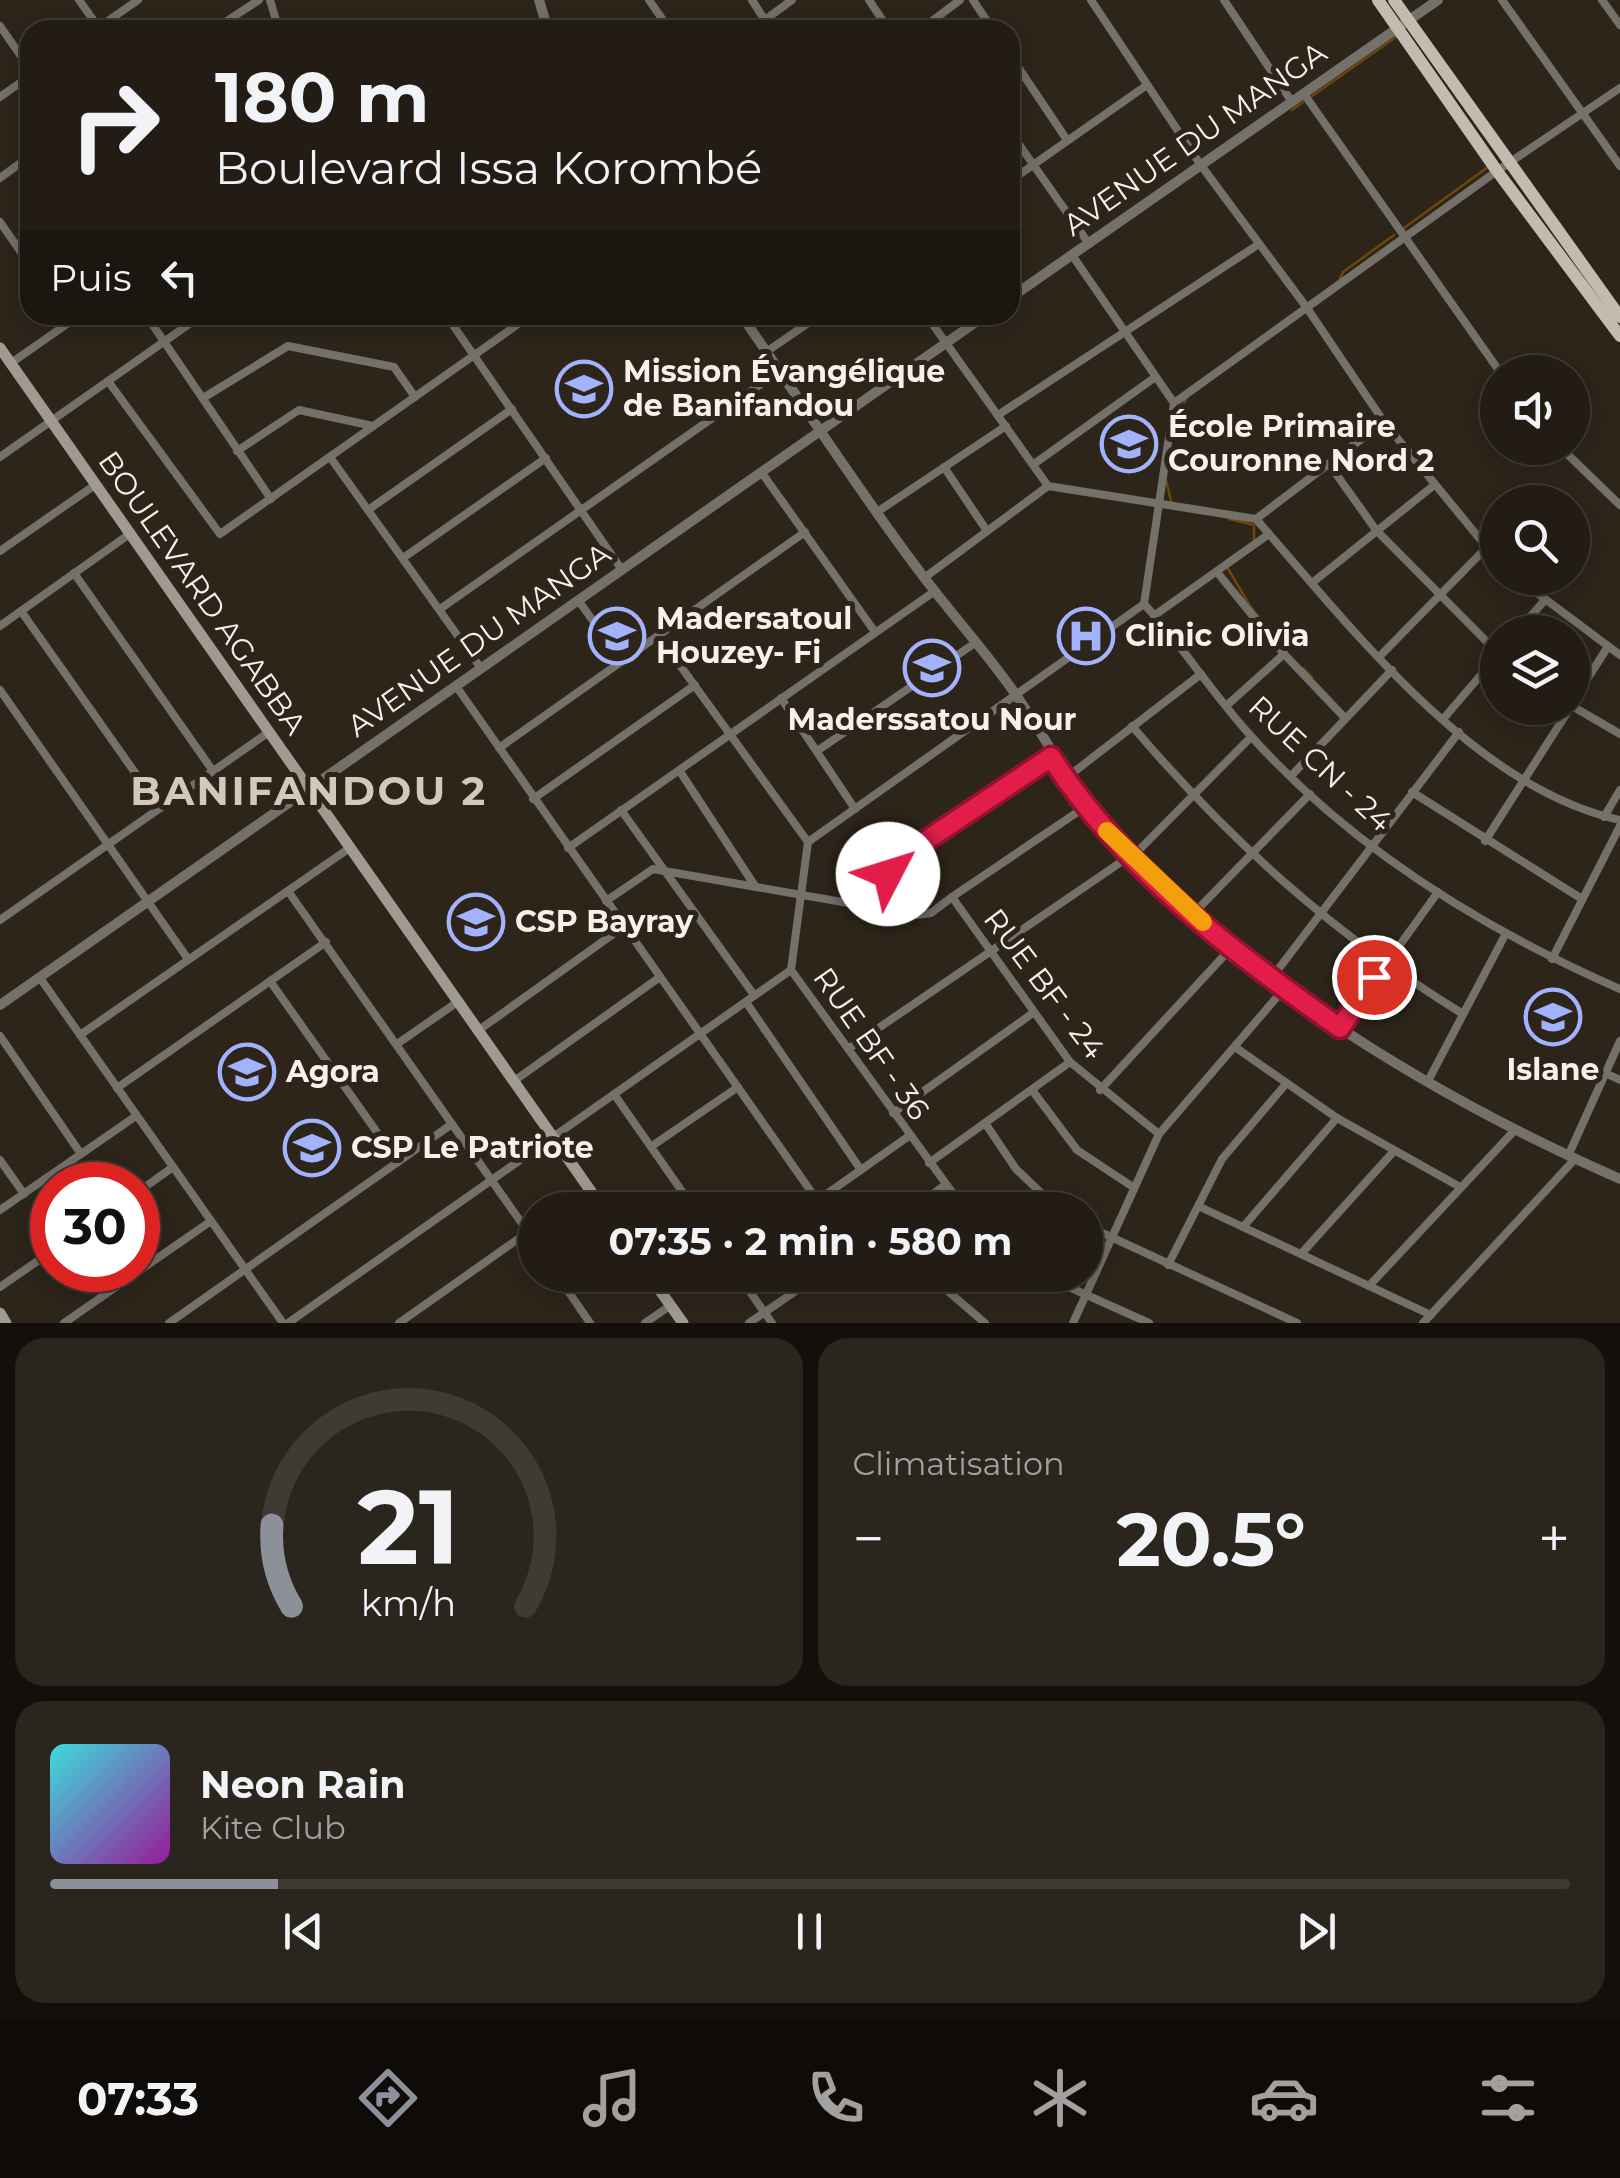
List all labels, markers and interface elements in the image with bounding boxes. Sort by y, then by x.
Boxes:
street label: AVENUE DU MANGA [1056,33,1334,243]
text: 180 m [215,54,429,140]
icon: right [50,60,180,190]
text: Boulevard Issa Korombé [215,140,762,195]
icon: left [152,250,207,305]
text: Puis [50,254,132,301]
place label: Mission Évangélique de Banifandou [623,353,945,424]
map controls [1480,355,1590,725]
button: sound [1480,355,1590,465]
school or university icon: Mission Évangélique de Banifandou [554,359,614,419]
place label: École Primaire Couronne Nord 2 [1168,408,1434,479]
school or university icon: École Primaire Couronne Nord 2 [1099,414,1159,474]
street label: BOULEVARD AGABBA [91,444,315,742]
button: search [1480,485,1590,595]
street label: AVENUE DU MANGA [340,534,618,744]
place label: Madersatoul Houzey- Fi [656,600,852,671]
school or university icon: Madersatoul Houzey- Fi [587,606,647,666]
hospital icon: Clinic Olivia [1056,606,1116,666]
button: layers [1480,615,1590,725]
place label: Clinic Olivia [1125,617,1310,654]
school or university icon: Maderssatou Nour [902,638,962,698]
street label: RUE CN - 24 [1241,688,1400,839]
place label: Maderssatou Nour [788,701,1077,738]
district label: BANIFANDOU 2 [130,766,488,815]
position arrow [836,822,940,926]
school or university icon: CSP Bayray [446,892,506,952]
street label: RUE BF - 24 [976,901,1113,1066]
place label: CSP Bayray [515,903,694,940]
pin [1332,935,1417,1020]
icon: arrive [1347,950,1402,1005]
street label: RUE BF - 36 [805,960,937,1127]
school or university icon: Islane [1523,987,1583,1047]
school or university icon: Agora [217,1042,277,1102]
place label: Islane [1506,1051,1600,1088]
place label: Agora [285,1053,380,1090]
school or university icon: CSP Le Patriote [282,1118,342,1178]
place label: CSP Le Patriote [351,1129,594,1166]
speed limit sign: 30 [30,1162,160,1292]
text: 07:35 · 2 min · 580 m [609,1218,1012,1265]
text: Climatisation [853,1444,1065,1483]
text: 21 [358,1463,460,1590]
text: 20.5° [1117,1493,1306,1585]
text: − [853,1505,884,1572]
text: + [1538,1505,1570,1572]
text: km/h [361,1581,456,1625]
text: Neon Rain [200,1761,405,1808]
text: Kite Club [200,1808,346,1847]
icon: previous [276,1904,331,1959]
icon: pause [782,1904,837,1959]
icon: next [1289,1904,1344,1959]
icon: directions [353,2063,423,2133]
icon: music [577,2063,647,2133]
icon: phone [801,2063,871,2133]
icon: climate [1025,2063,1095,2133]
icon: car [1249,2063,1319,2133]
icon: filters [1473,2063,1543,2133]
text: 07:33 [77,2071,199,2126]

